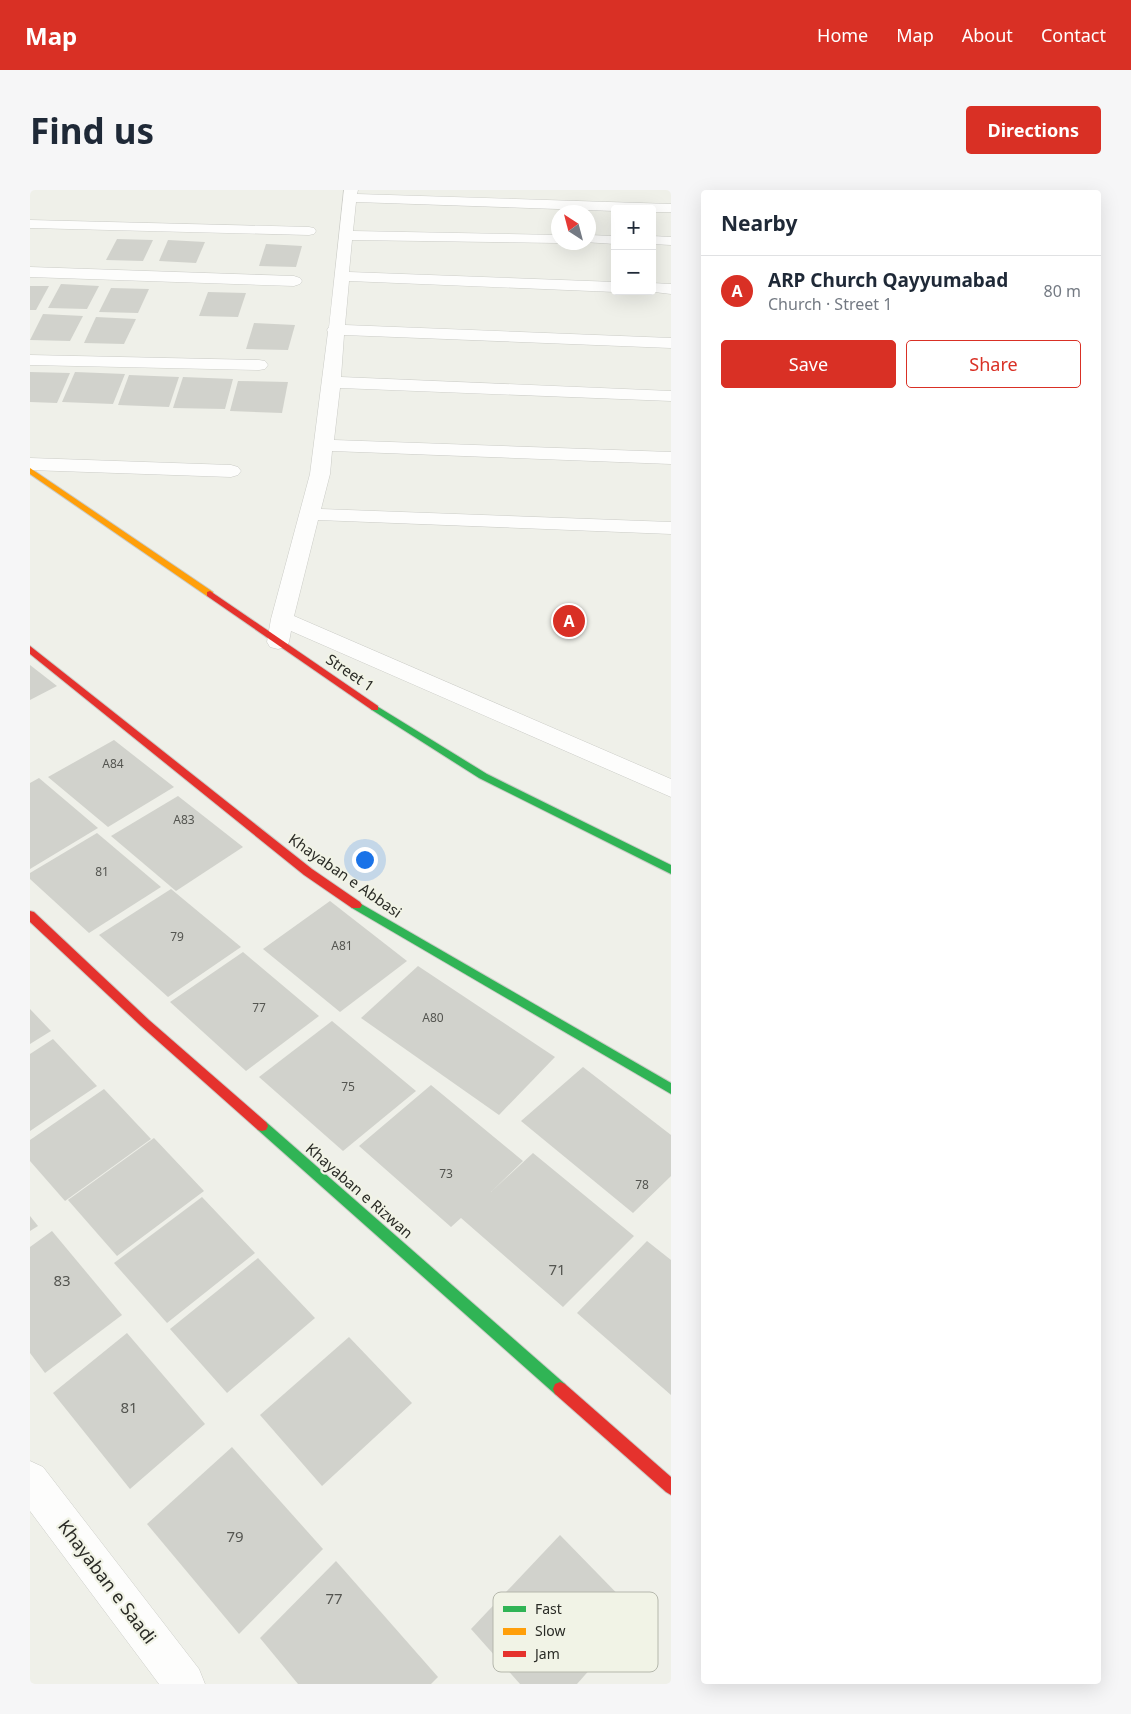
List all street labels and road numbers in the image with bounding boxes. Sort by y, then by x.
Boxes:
street label: Street 1 [322,649,379,696]
street label: Khayaban e Abbasi [285,829,406,922]
street label: Khayaban e Rizwan [302,1138,418,1242]
street label: Khayaban e Saadi [53,1515,162,1648]

